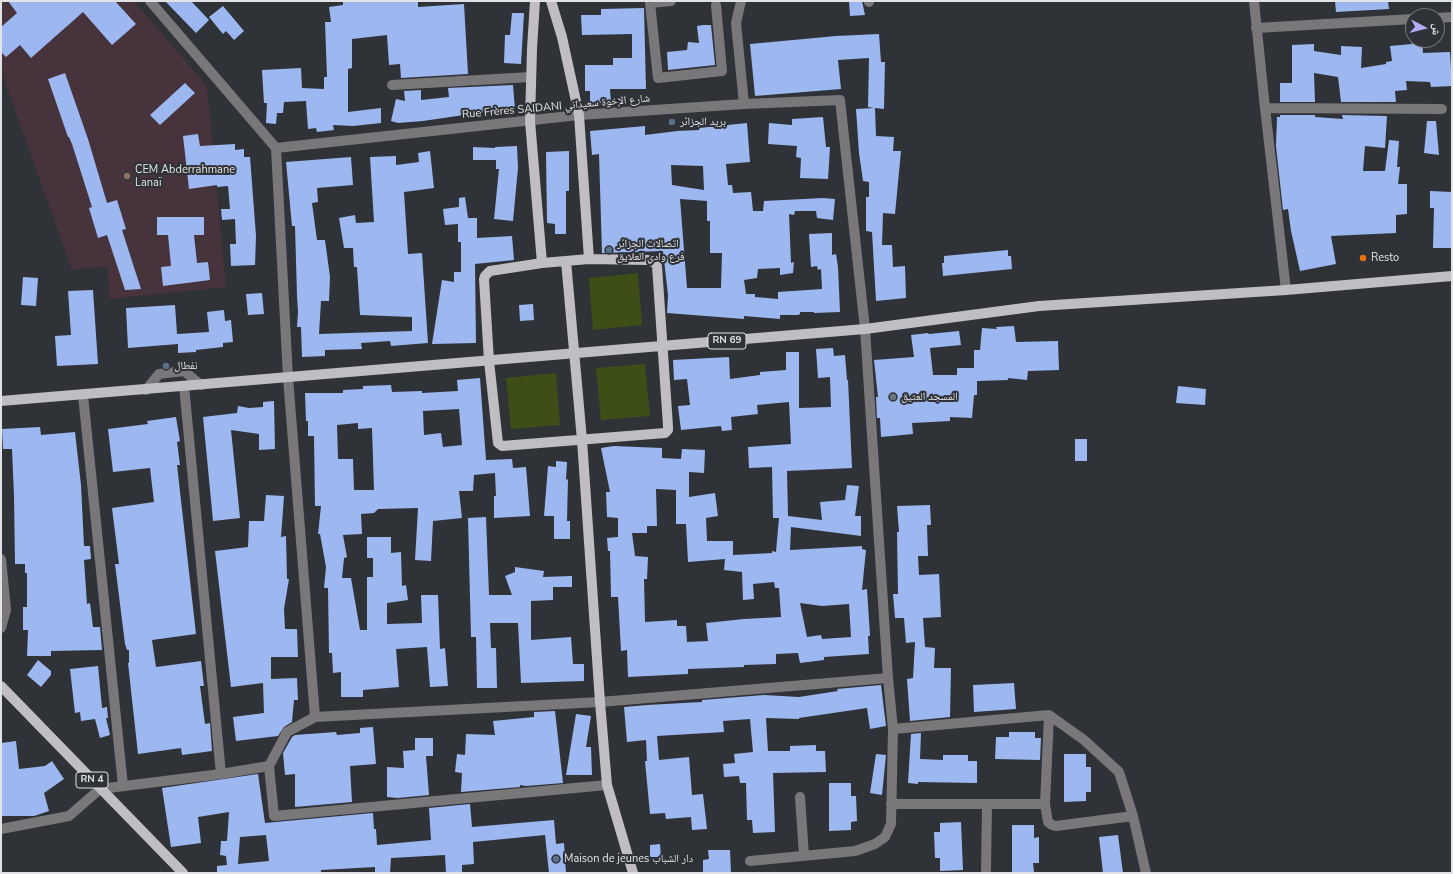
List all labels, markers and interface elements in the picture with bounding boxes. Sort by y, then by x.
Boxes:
north arrow [1405,8,1445,48]
text: ش [1428,23,1445,36]
street label: Rue Frères SAIDANI شارع الإخوة سعيداني [461,92,651,122]
place label: بريد الجزائر [680,115,726,129]
marker: بريد الجزائر [667,117,677,127]
place label: CEM Abderrahmane Lanaï [135,163,235,189]
marker: CEM Abderrahmane Lanaï [122,171,132,181]
place label: اتصالات الجزائر فرع وادي العلايق [617,237,685,263]
marker: اتصالات الجزائر فرع وادي العلايق [604,245,614,255]
place label: Resto [1371,251,1399,265]
marker: Resto [1358,253,1368,263]
road number: RN 69 [708,333,746,349]
place label: نفطال [174,359,198,373]
marker: نفطال [161,361,171,371]
place label: المسجد العتيق [901,390,958,404]
marker: المسجد العتيق [888,392,898,402]
road number: RN 4 [76,772,108,788]
place label: Maison de jeunes دار الشباب [564,852,693,866]
marker: Maison de jeunes دار الشباب [551,854,561,864]

